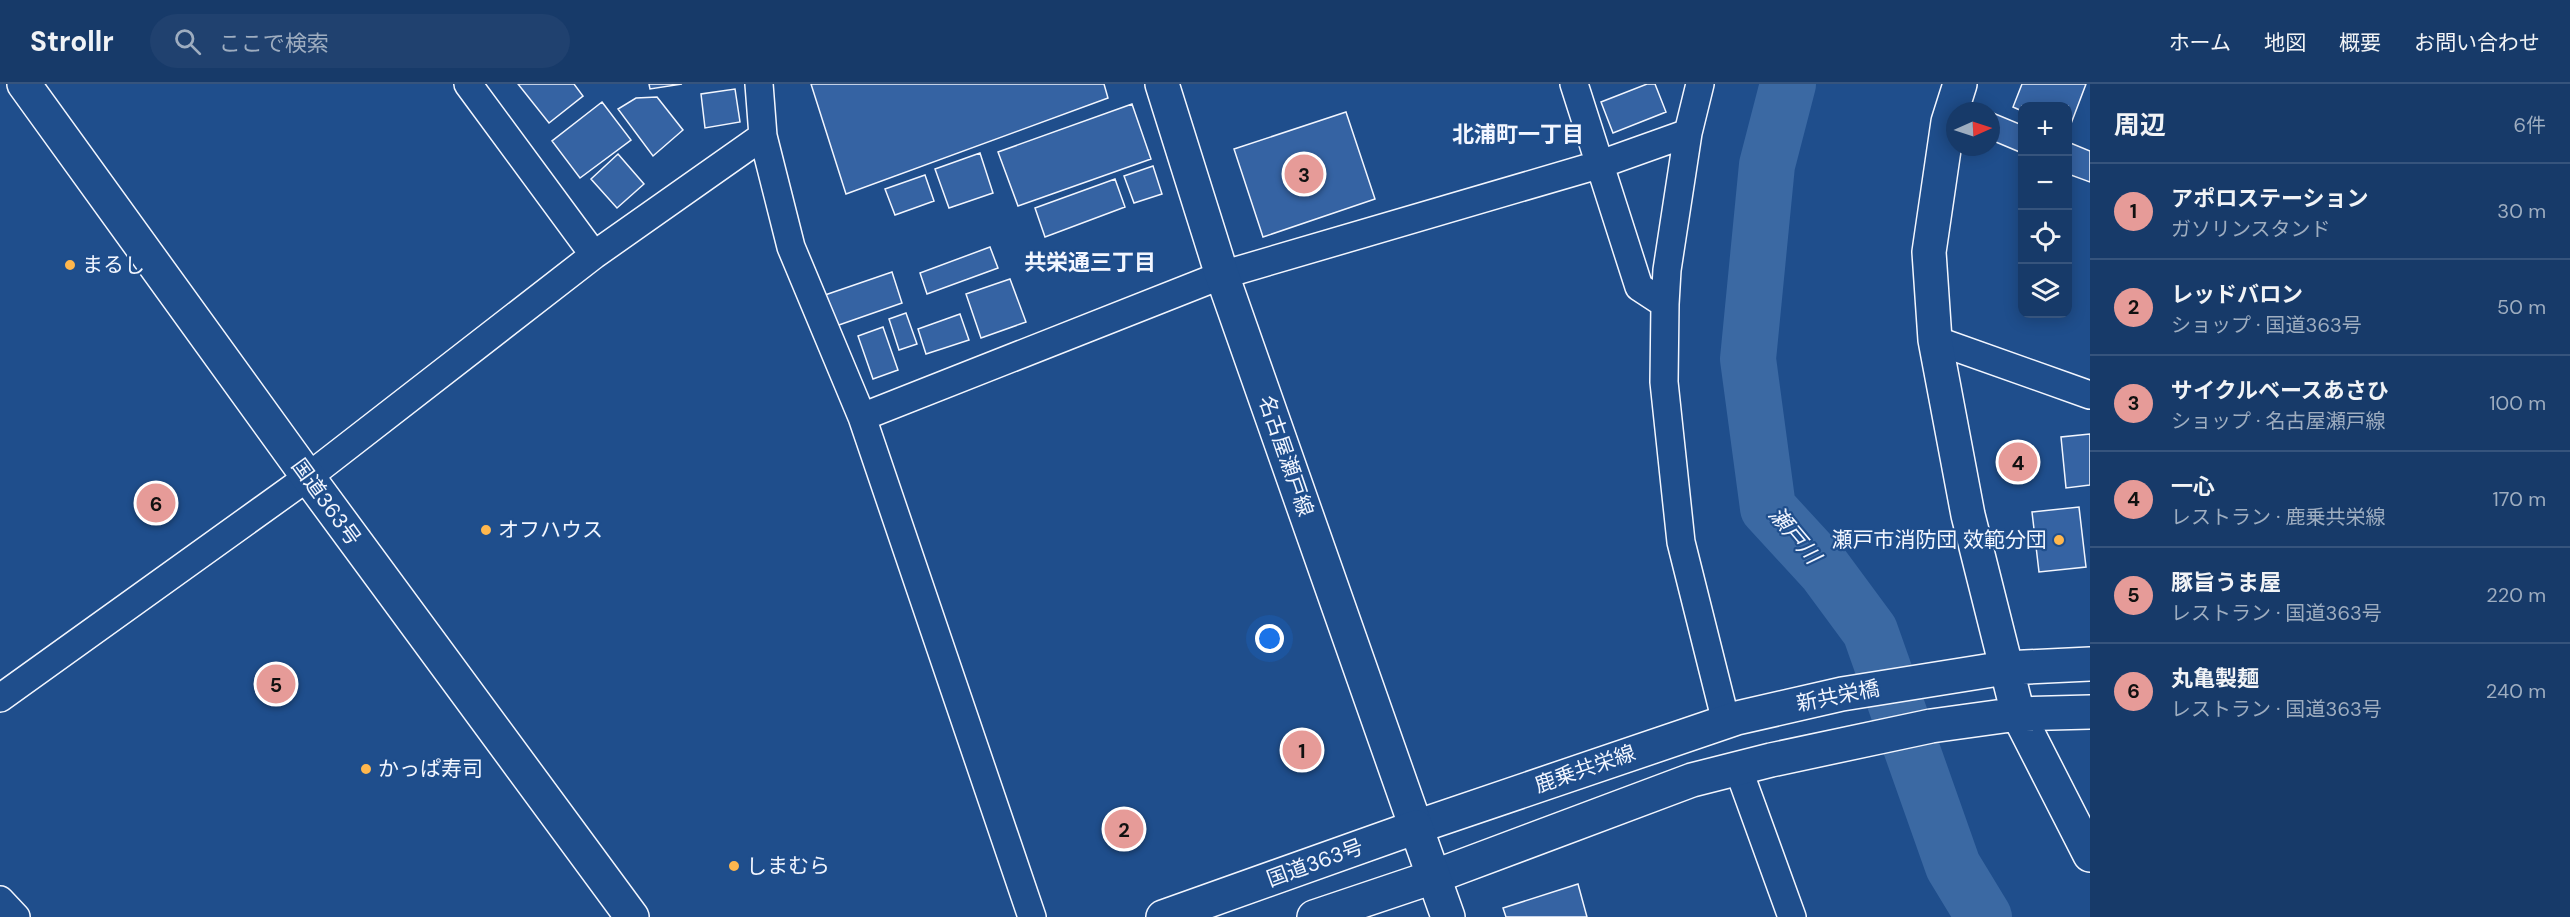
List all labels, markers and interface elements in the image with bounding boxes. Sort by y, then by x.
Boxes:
search box [150,14,570,68]
text: Strollr [30,23,114,60]
icon: search [171,25,204,58]
text: ここで検索 [219,29,329,58]
text: ホーム [2169,29,2231,57]
text: 地図 [2264,29,2306,57]
text: 概要 [2339,29,2381,57]
text: お問い合わせ [2414,29,2540,57]
north arrow [1946,102,2000,156]
map controls [2018,102,2072,318]
button: + [2018,102,2072,156]
text: 周辺 [2114,108,2166,142]
text: 6件 [2513,112,2546,138]
district label: 北浦町一丁目 [1452,120,1584,149]
pin: 3 [1284,152,1324,196]
button: − [2018,156,2072,210]
text: アポロステーション [2171,184,2369,213]
text: 1 [2130,198,2137,224]
text: 30 m [2497,198,2546,224]
button: locate [2018,210,2072,264]
text: ガソリンスタンド [2171,216,2331,242]
district label: 共栄通三丁目 [1024,248,1156,277]
place label: まるし [82,251,145,279]
marker: まるし [63,258,77,272]
button: layers [2018,264,2072,318]
text: レッドバロン [2171,280,2303,309]
text: 2 [2128,294,2139,320]
text: 50 m [2497,294,2546,320]
text: ショップ · 国道363号 [2171,312,2362,338]
text: サイクルベースあさひ [2171,376,2389,405]
text: 3 [2127,390,2140,416]
text: 100 m [2489,390,2546,416]
street label: 名古屋瀬戸線 [1252,392,1320,520]
text: ショップ · 名古屋瀬戸線 [2171,408,2386,434]
pin: 4 [1998,440,2038,484]
street label: 国道363号 [285,453,367,551]
text: 一心 [2171,472,2215,501]
pin: 6 [136,480,176,526]
text: 4 [2127,486,2140,512]
text: 170 m [2493,486,2546,512]
water label: 瀬戸川 [1762,501,1828,571]
text: レストラン · 鹿乗共栄線 [2171,504,2386,530]
place label: オフハウス [498,516,603,544]
marker: オフハウス [479,523,493,537]
place label: 瀬戸市消防団 效範分団 [1831,526,2047,554]
marker: 瀬戸市消防団 效範分団 [2052,533,2066,547]
text: 豚旨うま屋 [2171,568,2281,597]
text: 5 [2127,582,2140,608]
text: 220 m [2486,582,2546,608]
text: レストラン · 国道363号 [2171,600,2382,626]
your location [1255,624,1284,653]
pin: 5 [256,662,296,706]
text: 丸亀製麺 [2171,664,2259,693]
street label: 新共栄橋 [1794,674,1882,718]
text: 6 [2127,678,2140,704]
text: 240 m [2486,678,2546,704]
text: レストラン · 国道363号 [2171,696,2382,722]
pin: 1 [1282,728,1322,772]
street label: 鹿乗共栄線 [1531,739,1639,799]
place label: かっぱ寿司 [378,755,483,783]
marker: かっぱ寿司 [359,762,373,776]
pin: 2 [1104,806,1144,852]
street label: 国道363号 [1263,833,1367,893]
place label: しまむら [746,852,830,880]
marker: しまむら [727,859,741,873]

